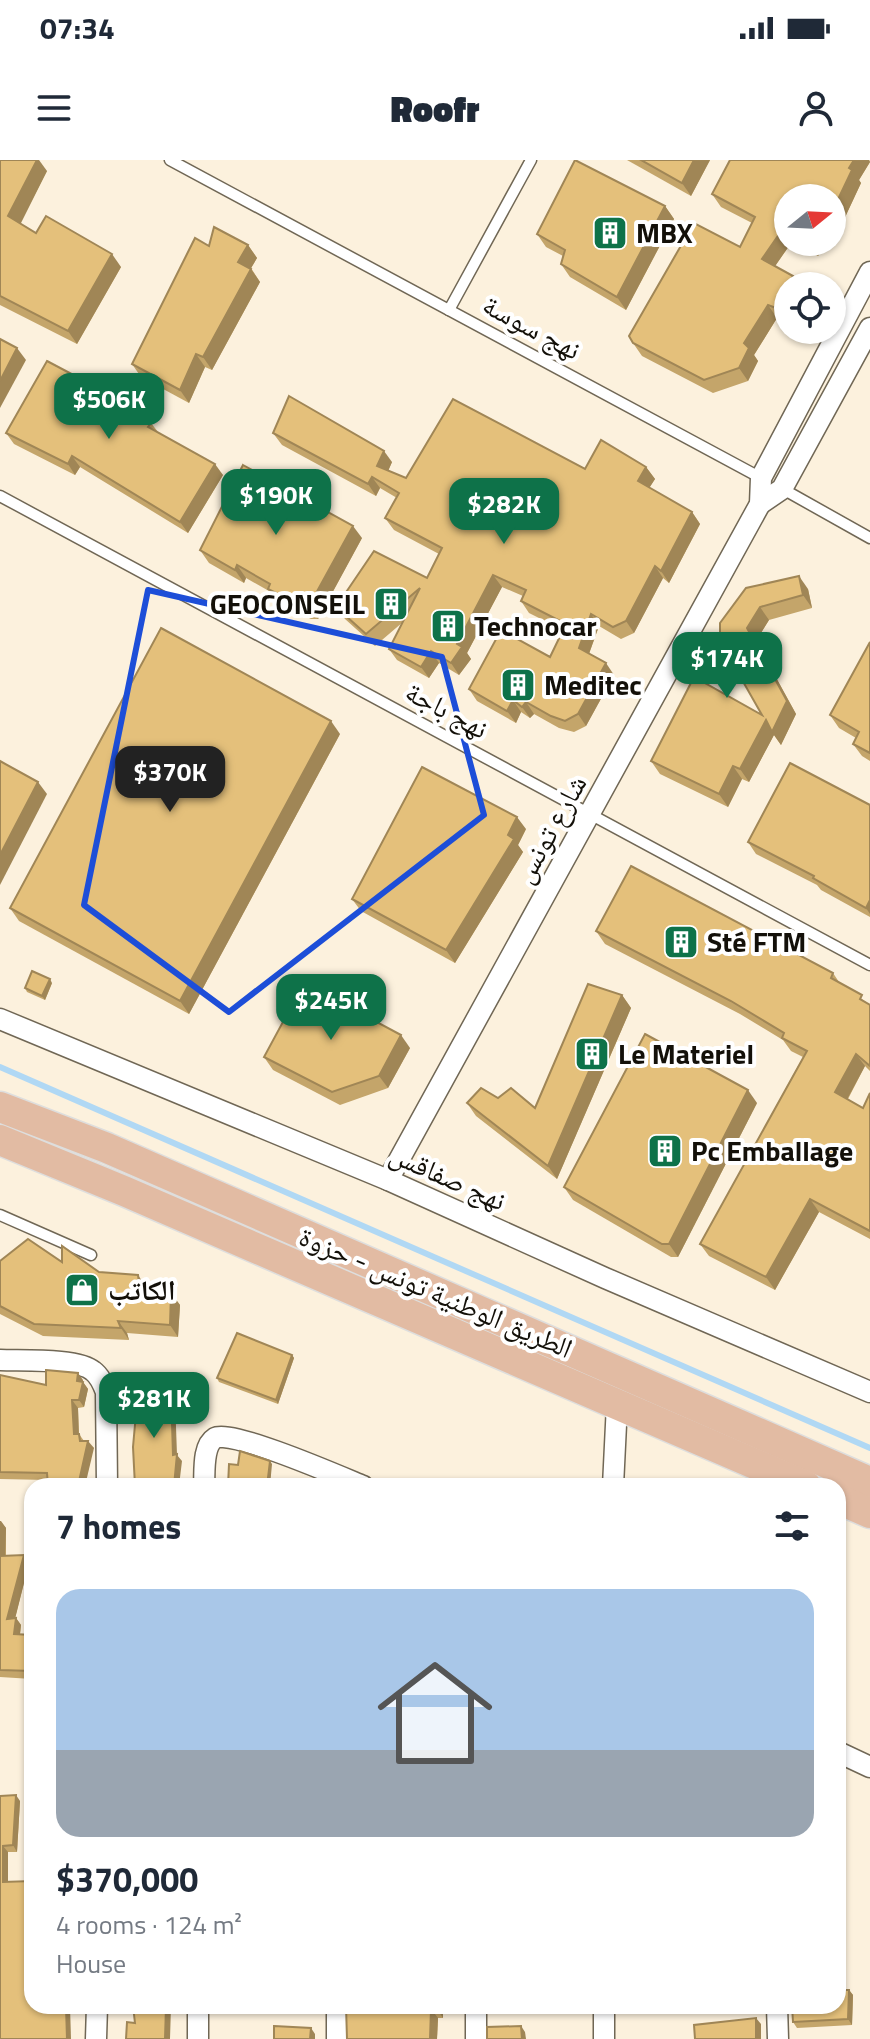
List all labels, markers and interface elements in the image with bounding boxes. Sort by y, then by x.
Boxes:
text: 07:34 [40,5,115,51]
text: Roofr [391,81,479,136]
icon: menu [32,86,76,130]
icon: person [794,86,838,130]
north arrow [774,184,846,256]
map controls [774,184,846,344]
place label: MBX [636,211,693,254]
building icon: MBX [591,214,629,252]
button: locate [774,272,846,344]
street label: نهج سوسة [475,283,589,370]
pin: $506K [53,373,165,441]
text: $506K [72,379,146,418]
pin: $190K [220,469,332,537]
text: $190K [239,475,313,514]
pin: $282K [448,478,560,546]
text: $282K [467,484,541,523]
place label: GEOCONSEIL [210,582,365,625]
building icon: GEOCONSEIL [372,585,410,623]
place label: Technocar [474,604,597,647]
building icon: Technocar [429,607,467,645]
pin: $174K [671,632,783,700]
text: $174K [690,638,764,677]
place label: Meditec [544,663,642,706]
building icon: Meditec [499,666,537,704]
street label: نهج باجة [398,670,496,749]
pin: $370K [114,746,226,814]
text: $370K [133,752,207,791]
street label: شارع تونس [502,767,597,891]
place label: Sté FTM [707,920,806,963]
building icon: Sté FTM [662,923,700,961]
pin: $245K [275,974,387,1042]
text: $245K [294,980,368,1019]
place label: Le Materiel [618,1032,754,1075]
building icon: Le Materiel [573,1035,611,1073]
place label: Pc Emballage [691,1129,853,1172]
street label: نهج صفاقس [383,1132,513,1221]
building icon: Pc Emballage [646,1132,684,1170]
street label: الطريق الوطنية تونس - حزوة [293,1214,580,1369]
place label: الكاتب [108,1268,176,1311]
shop icon: الكاتب [63,1271,101,1309]
pin: $281K [98,1372,210,1440]
text: $281K [117,1378,191,1417]
text: 7 homes [56,1500,181,1552]
icon: filters [770,1504,814,1548]
icon: home [363,1641,507,1785]
text: $370,000 [56,1853,198,1905]
text: 4 rooms · 124 m² [56,1905,242,1944]
text: House [56,1944,126,1983]

